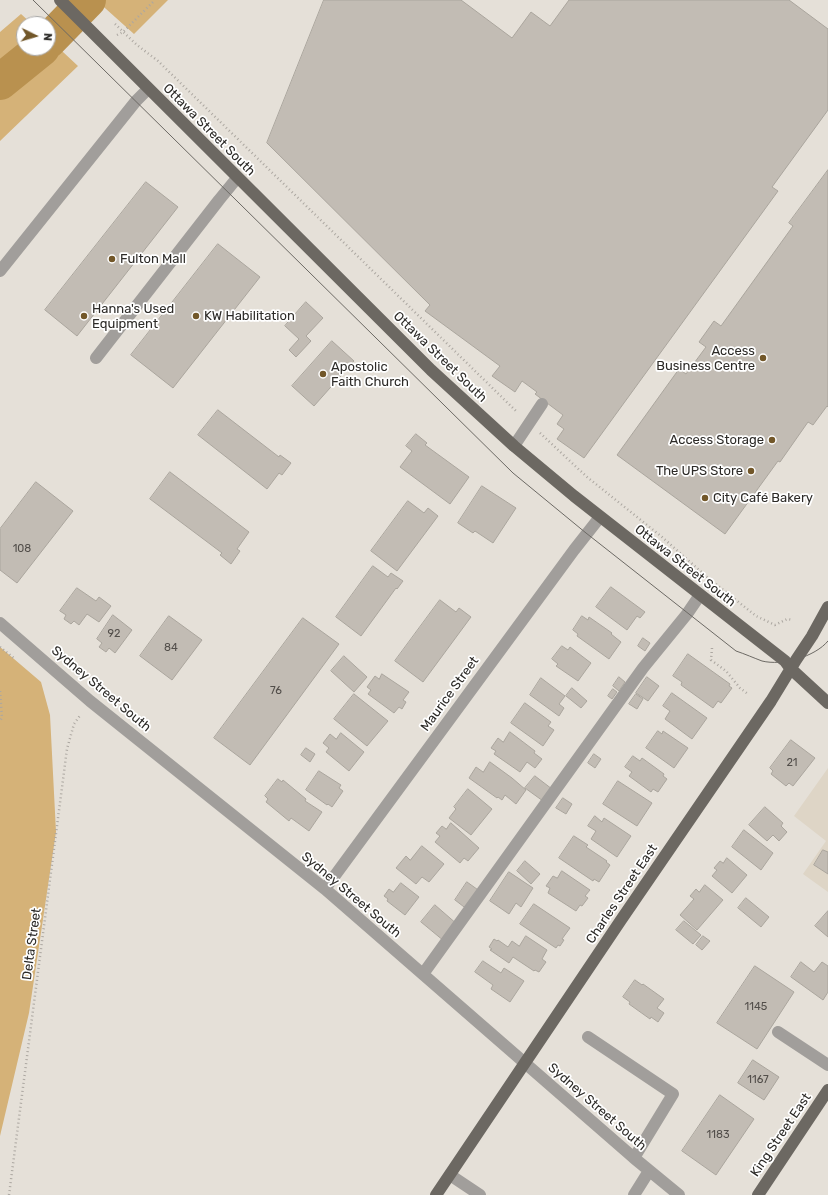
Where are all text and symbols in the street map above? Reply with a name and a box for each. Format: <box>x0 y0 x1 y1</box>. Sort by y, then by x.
north arrow <box>16 16 56 56</box>
text: N <box>41 32 54 42</box>
street label: Ottawa Street South <box>160 81 258 179</box>
place label: Fulton Mall <box>120 251 186 267</box>
marker: Fulton Mall <box>107 254 117 264</box>
place label: Hanna's Used Equipment <box>92 301 174 332</box>
place label: KW Habilitation <box>204 308 295 324</box>
street label: Ottawa Street South <box>390 308 490 406</box>
marker: Hanna's Used Equipment <box>79 311 89 321</box>
marker: KW Habilitation <box>191 311 201 321</box>
place label: Access Business Centre <box>656 343 755 374</box>
marker: Access Business Centre <box>758 353 768 363</box>
place label: Apostolic Faith Church <box>331 359 409 390</box>
marker: Apostolic Faith Church <box>318 369 328 379</box>
place label: Access Storage <box>670 432 764 448</box>
marker: Access Storage <box>767 435 777 445</box>
place label: The UPS Store <box>656 463 743 479</box>
marker: The UPS Store <box>746 466 756 476</box>
place label: City Café Bakery <box>713 490 813 506</box>
marker: City Café Bakery <box>700 493 710 503</box>
street label: Ottawa Street South <box>631 522 739 610</box>
house number: 108 <box>13 542 31 556</box>
house number: 92 <box>108 627 120 641</box>
house number: 84 <box>164 641 178 655</box>
street label: Sydney Street South <box>48 643 154 735</box>
street label: Maurice Street <box>418 654 482 734</box>
house number: 76 <box>270 684 282 698</box>
house number: 21 <box>786 756 798 770</box>
street label: Charles Street East <box>583 841 661 947</box>
street label: Sydney Street South <box>298 849 404 941</box>
street label: Delta Street <box>19 907 45 981</box>
house number: 1145 <box>745 1000 767 1014</box>
street label: Sydney Street South <box>545 1060 649 1154</box>
house number: 1167 <box>747 1073 769 1087</box>
street label: King Street East <box>747 1090 815 1180</box>
house number: 1183 <box>706 1128 730 1142</box>

